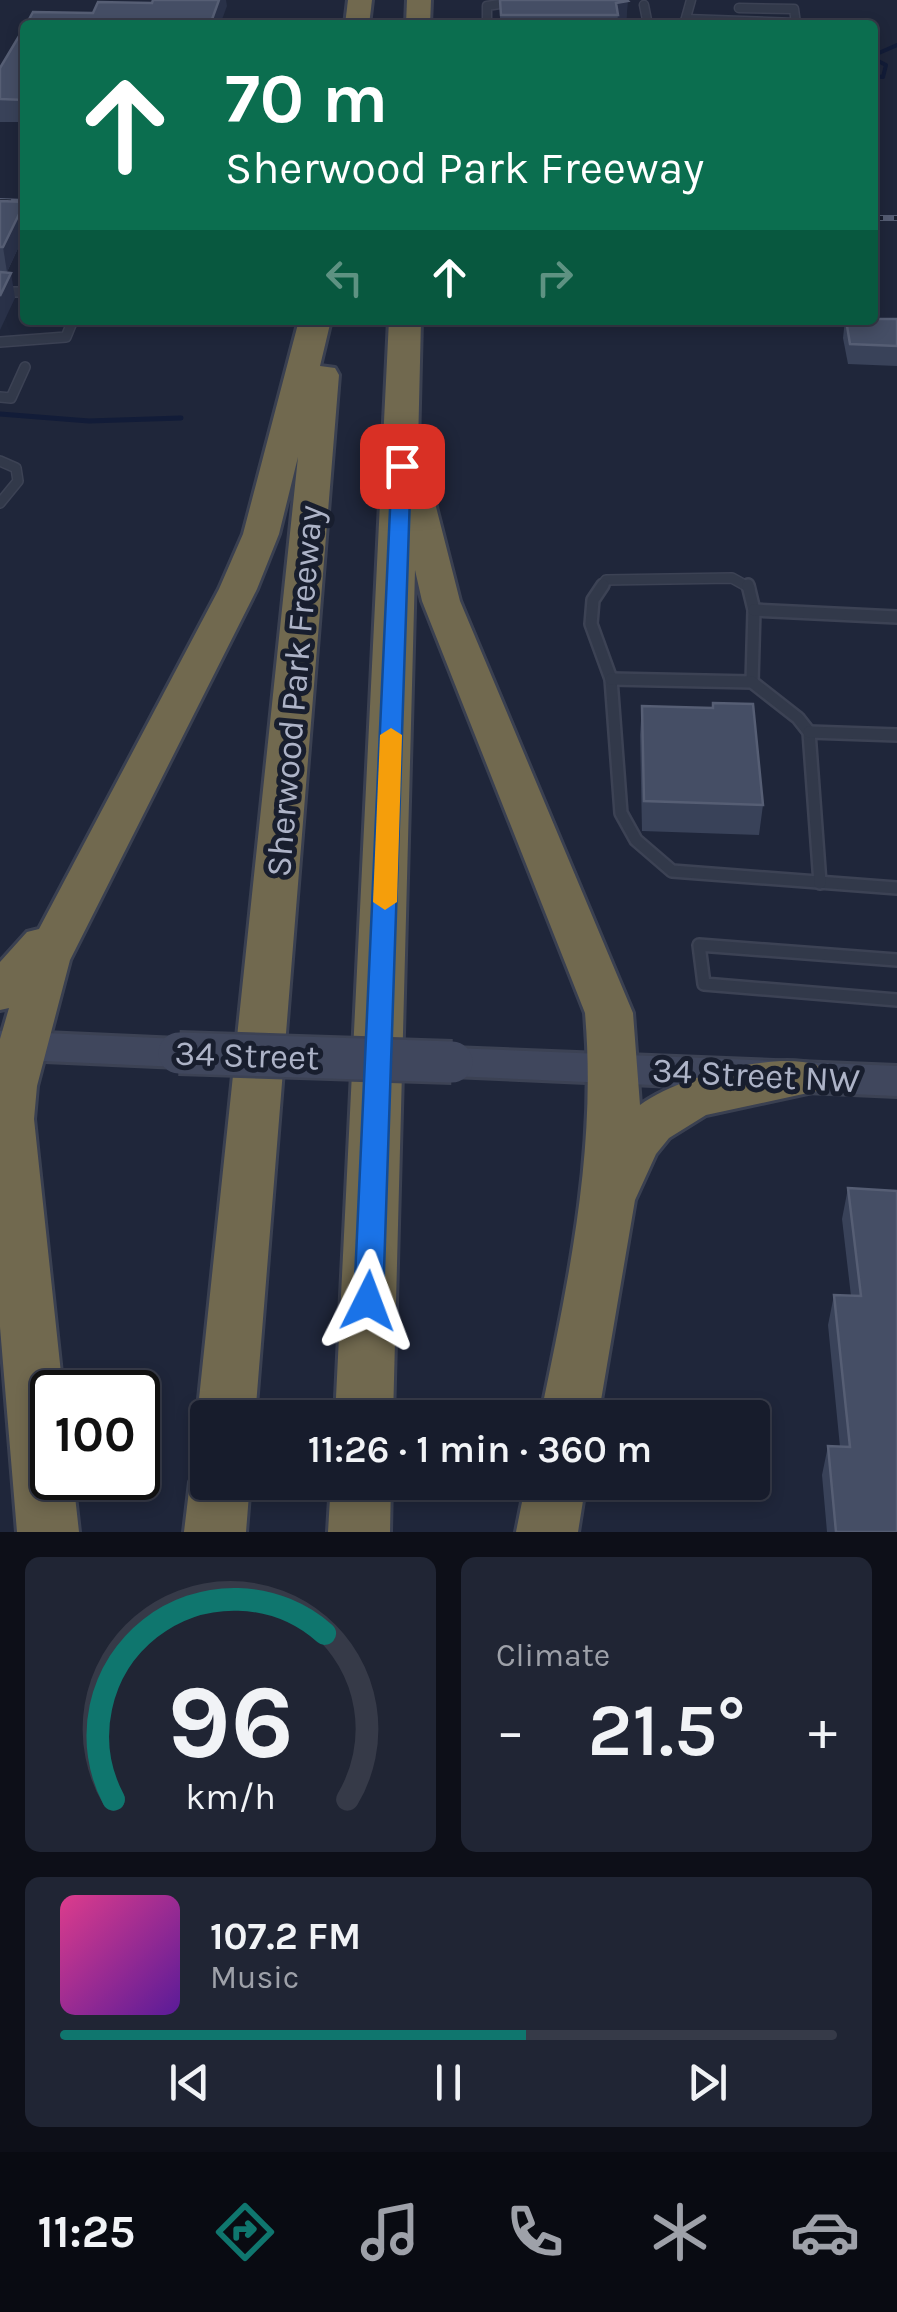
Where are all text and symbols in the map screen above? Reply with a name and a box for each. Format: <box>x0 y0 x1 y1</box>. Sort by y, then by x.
text: 70 m <box>225 58 388 140</box>
icon: ahead <box>60 60 190 190</box>
text: Sherwood Park Freeway <box>225 142 704 194</box>
icon: left <box>317 250 372 305</box>
icon: ahead <box>422 250 477 305</box>
icon: right <box>527 250 582 305</box>
pin <box>360 424 445 509</box>
icon: arrive <box>375 439 430 494</box>
street label: Sherwood Park Freeway <box>258 504 331 878</box>
street label: 34 Street <box>174 1032 320 1079</box>
street label: 34 Street NW <box>651 1050 861 1101</box>
position arrow <box>316 1249 420 1353</box>
speed limit sign: 100 <box>30 1370 160 1500</box>
text: 11:26 · 1 min · 360 m <box>308 1427 652 1472</box>
text: Climate <box>496 1637 610 1674</box>
text: 96 <box>167 1662 294 1783</box>
text: 21.5° <box>588 1686 745 1774</box>
text: − <box>496 1699 525 1763</box>
text: + <box>808 1699 837 1763</box>
text: km/h <box>185 1776 276 1818</box>
text: 107.2 FM <box>210 1914 361 1959</box>
text: Music <box>210 1959 299 1996</box>
icon: previous <box>162 2055 217 2110</box>
icon: pause <box>421 2055 476 2110</box>
icon: next <box>680 2055 735 2110</box>
icon: directions <box>210 2197 280 2267</box>
icon: music <box>355 2197 425 2267</box>
icon: phone <box>500 2197 570 2267</box>
icon: climate <box>645 2197 715 2267</box>
icon: car <box>790 2197 860 2267</box>
text: 11:25 <box>37 2206 135 2258</box>

